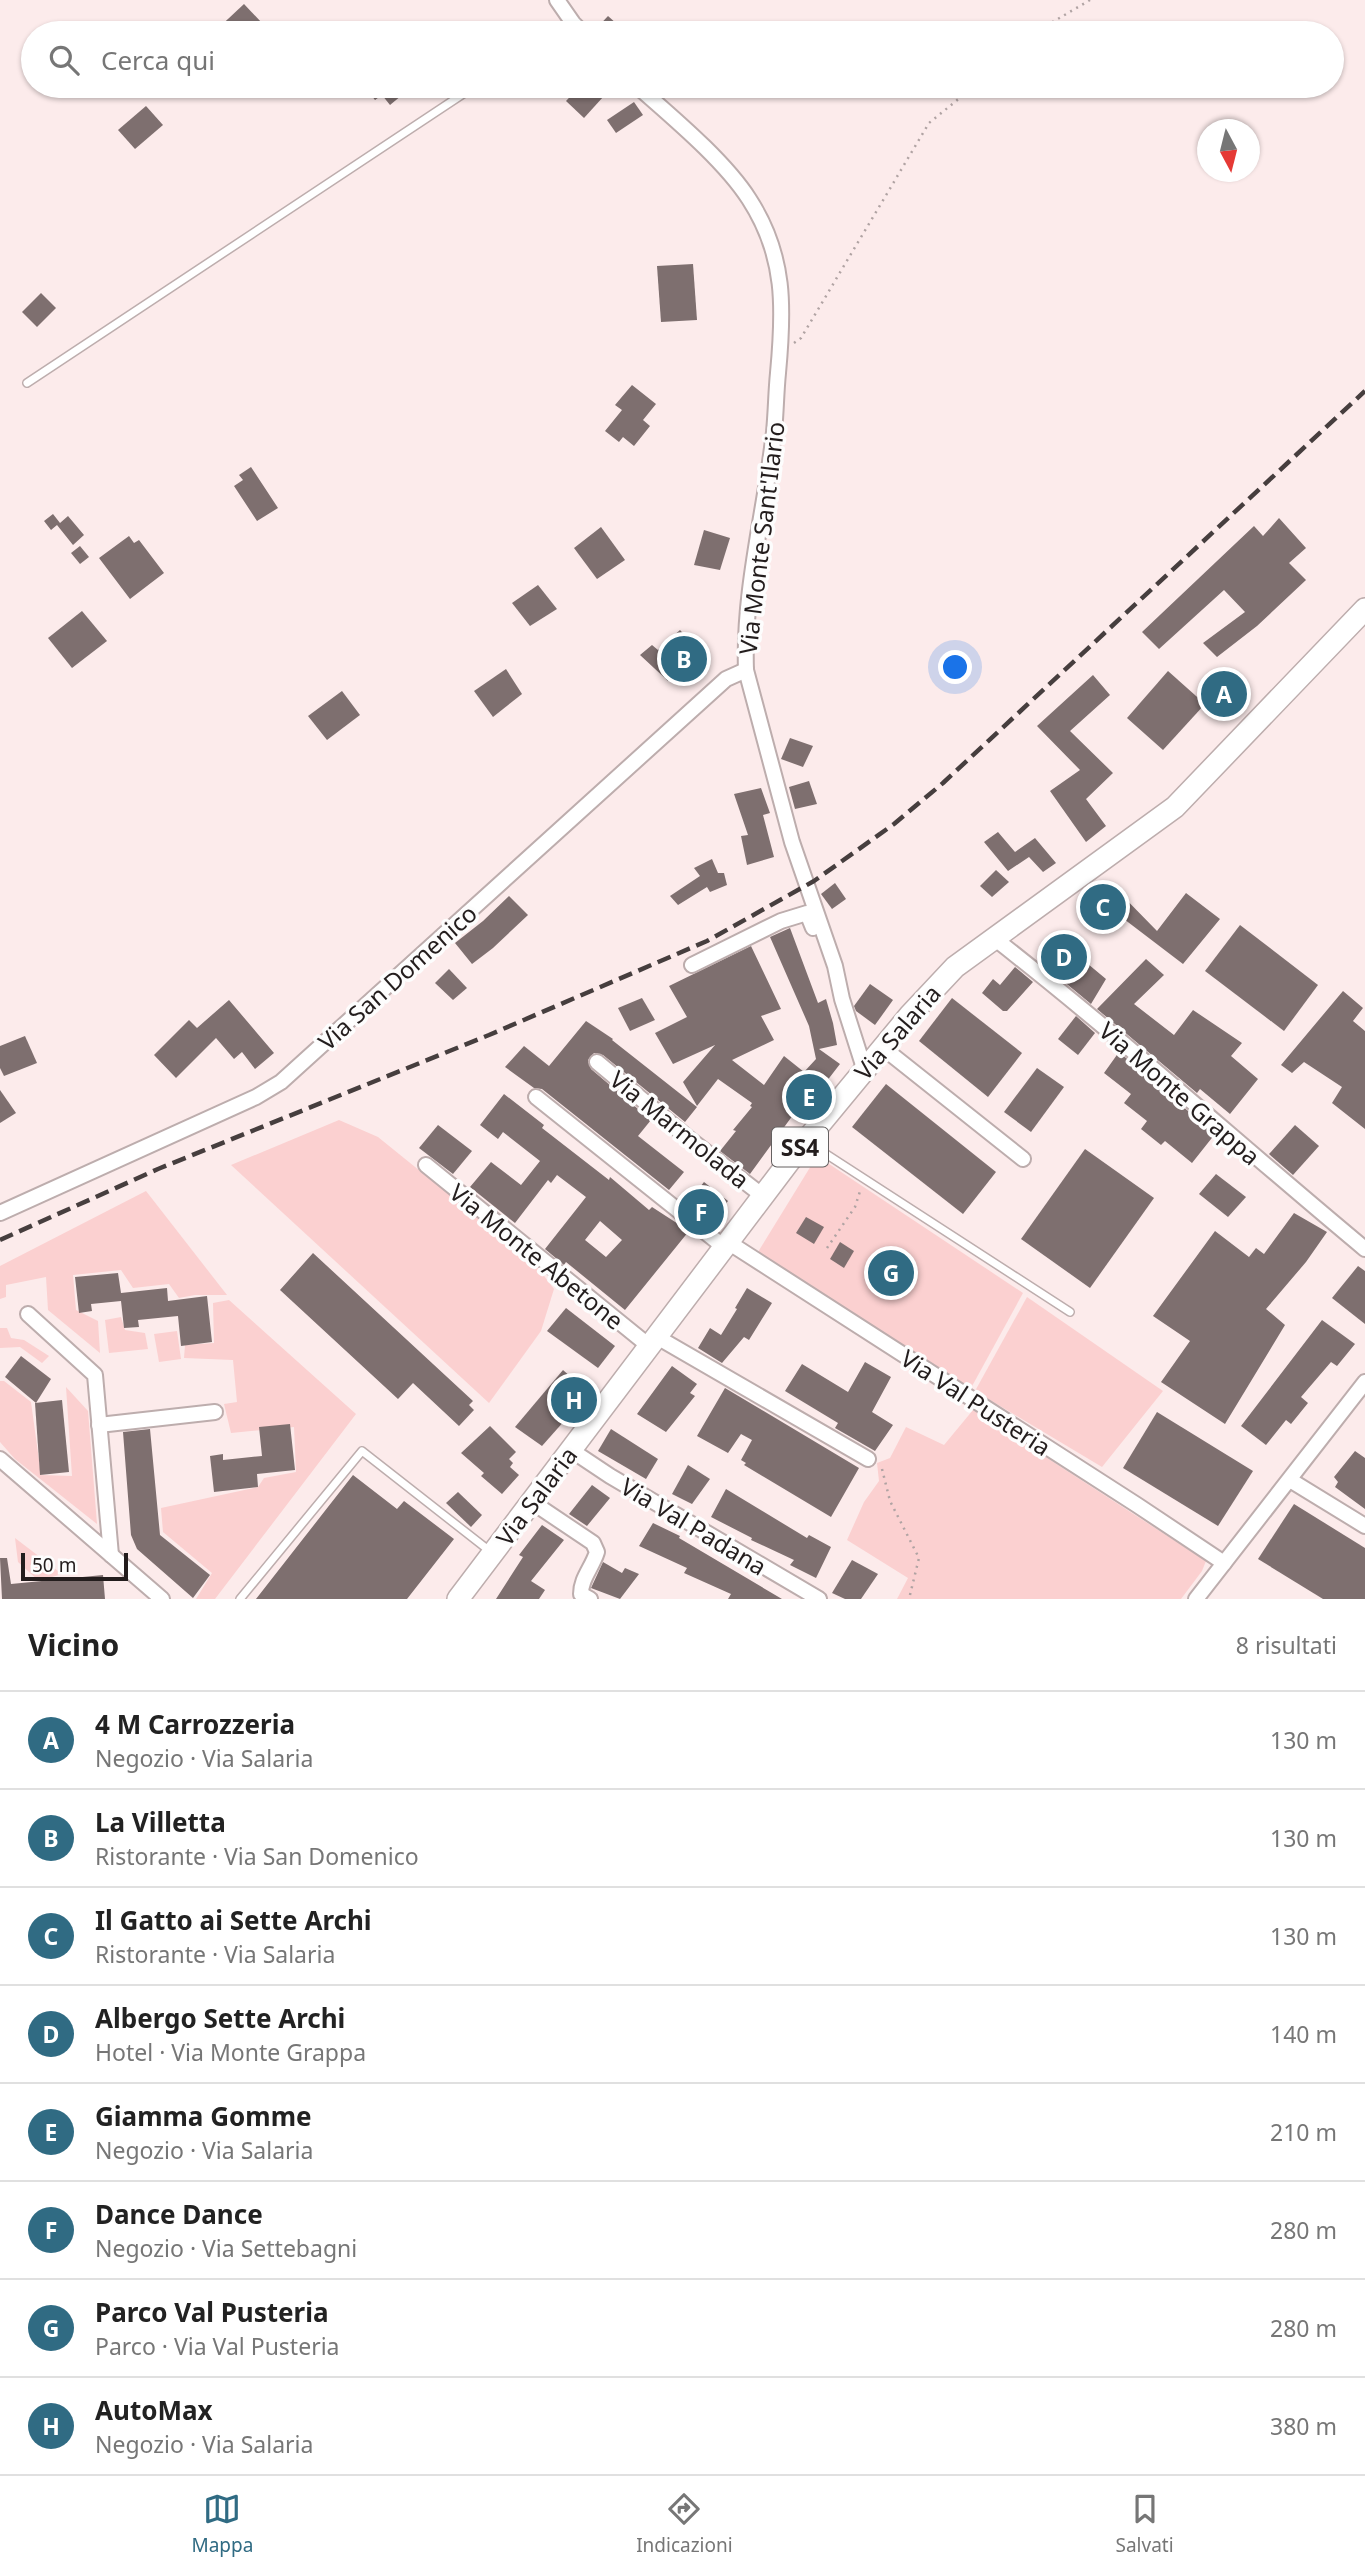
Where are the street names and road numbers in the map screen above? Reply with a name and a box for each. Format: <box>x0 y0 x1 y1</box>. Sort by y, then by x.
street label: Via Monte Sant'Ilario <box>730 420 792 656</box>
street label: Via San Domenico <box>310 897 484 1057</box>
street label: Via Salaria <box>846 977 948 1087</box>
street label: Via Monte Grappa <box>1092 1014 1268 1172</box>
street label: Via Marmolada <box>603 1063 757 1195</box>
road number: SS4 <box>772 1128 828 1166</box>
street label: Via Monte Abetone <box>443 1176 631 1336</box>
street label: Via Val Pusteria <box>895 1341 1057 1463</box>
street label: Via Salaria <box>488 1440 584 1552</box>
street label: Via Val Padana <box>615 1469 773 1583</box>

